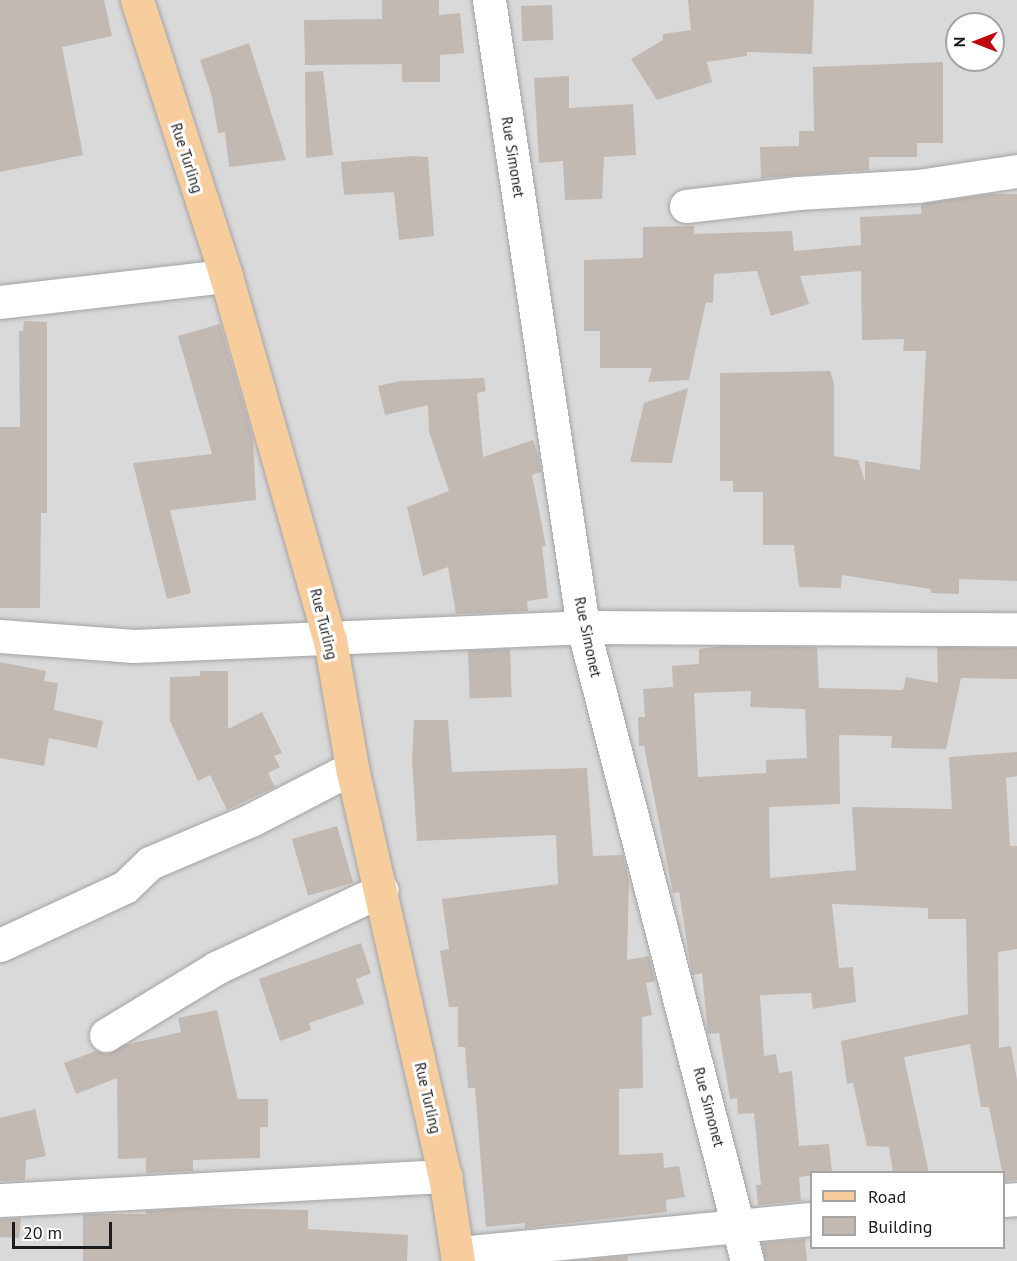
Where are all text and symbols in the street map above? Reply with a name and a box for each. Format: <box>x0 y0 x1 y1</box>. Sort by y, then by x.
north arrow <box>945 12 1005 72</box>
text: N <box>949 37 969 47</box>
street label: Rue Simonet <box>498 115 528 199</box>
street label: Rue Turling <box>167 120 207 196</box>
street label: Rue Turling <box>306 586 342 662</box>
street label: Rue Simonet <box>571 595 605 679</box>
street label: Rue Turling <box>411 1060 445 1136</box>
street label: Rue Simonet <box>690 1065 728 1149</box>
legend <box>810 1171 1005 1249</box>
text: Road <box>868 1185 906 1208</box>
scale bar <box>15 1210 116 1248</box>
text: Building <box>868 1215 932 1238</box>
text: 20 m <box>23 1221 62 1244</box>

